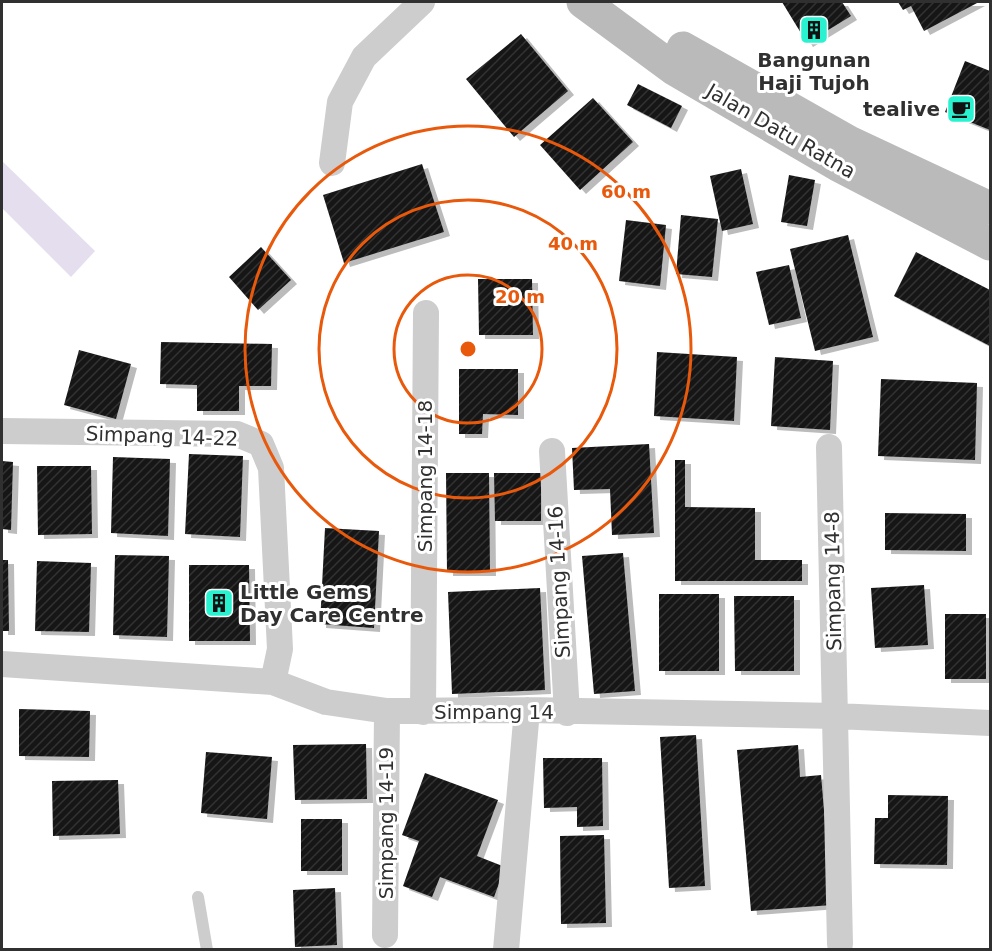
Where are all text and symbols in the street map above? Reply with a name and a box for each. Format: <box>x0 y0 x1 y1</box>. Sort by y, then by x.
building icon: Bangunan Haji Tujoh <box>798 14 830 46</box>
place label: Bangunan Haji Tujoh <box>757 48 871 95</box>
street label: Jalan Datu Ratna <box>701 78 860 183</box>
cafe icon: tealive <box>945 93 977 125</box>
place label: tealive <box>863 97 940 121</box>
text: 60 m <box>601 181 651 202</box>
text: 40 m <box>548 233 598 254</box>
text: 20 m <box>495 286 545 307</box>
centre of rings <box>458 339 478 359</box>
street label: Simpang 14-18 <box>413 400 437 552</box>
street label: Simpang 14-22 <box>85 421 239 451</box>
street label: Simpang 14-16 <box>543 505 575 659</box>
street label: Simpang 14-8 <box>820 511 846 651</box>
place label: Little Gems Day Care Centre <box>240 580 424 627</box>
building icon: Little Gems Day Care Centre <box>203 587 235 619</box>
street label: Simpang 14 <box>434 700 554 724</box>
street label: Simpang 14-19 <box>374 747 398 899</box>

